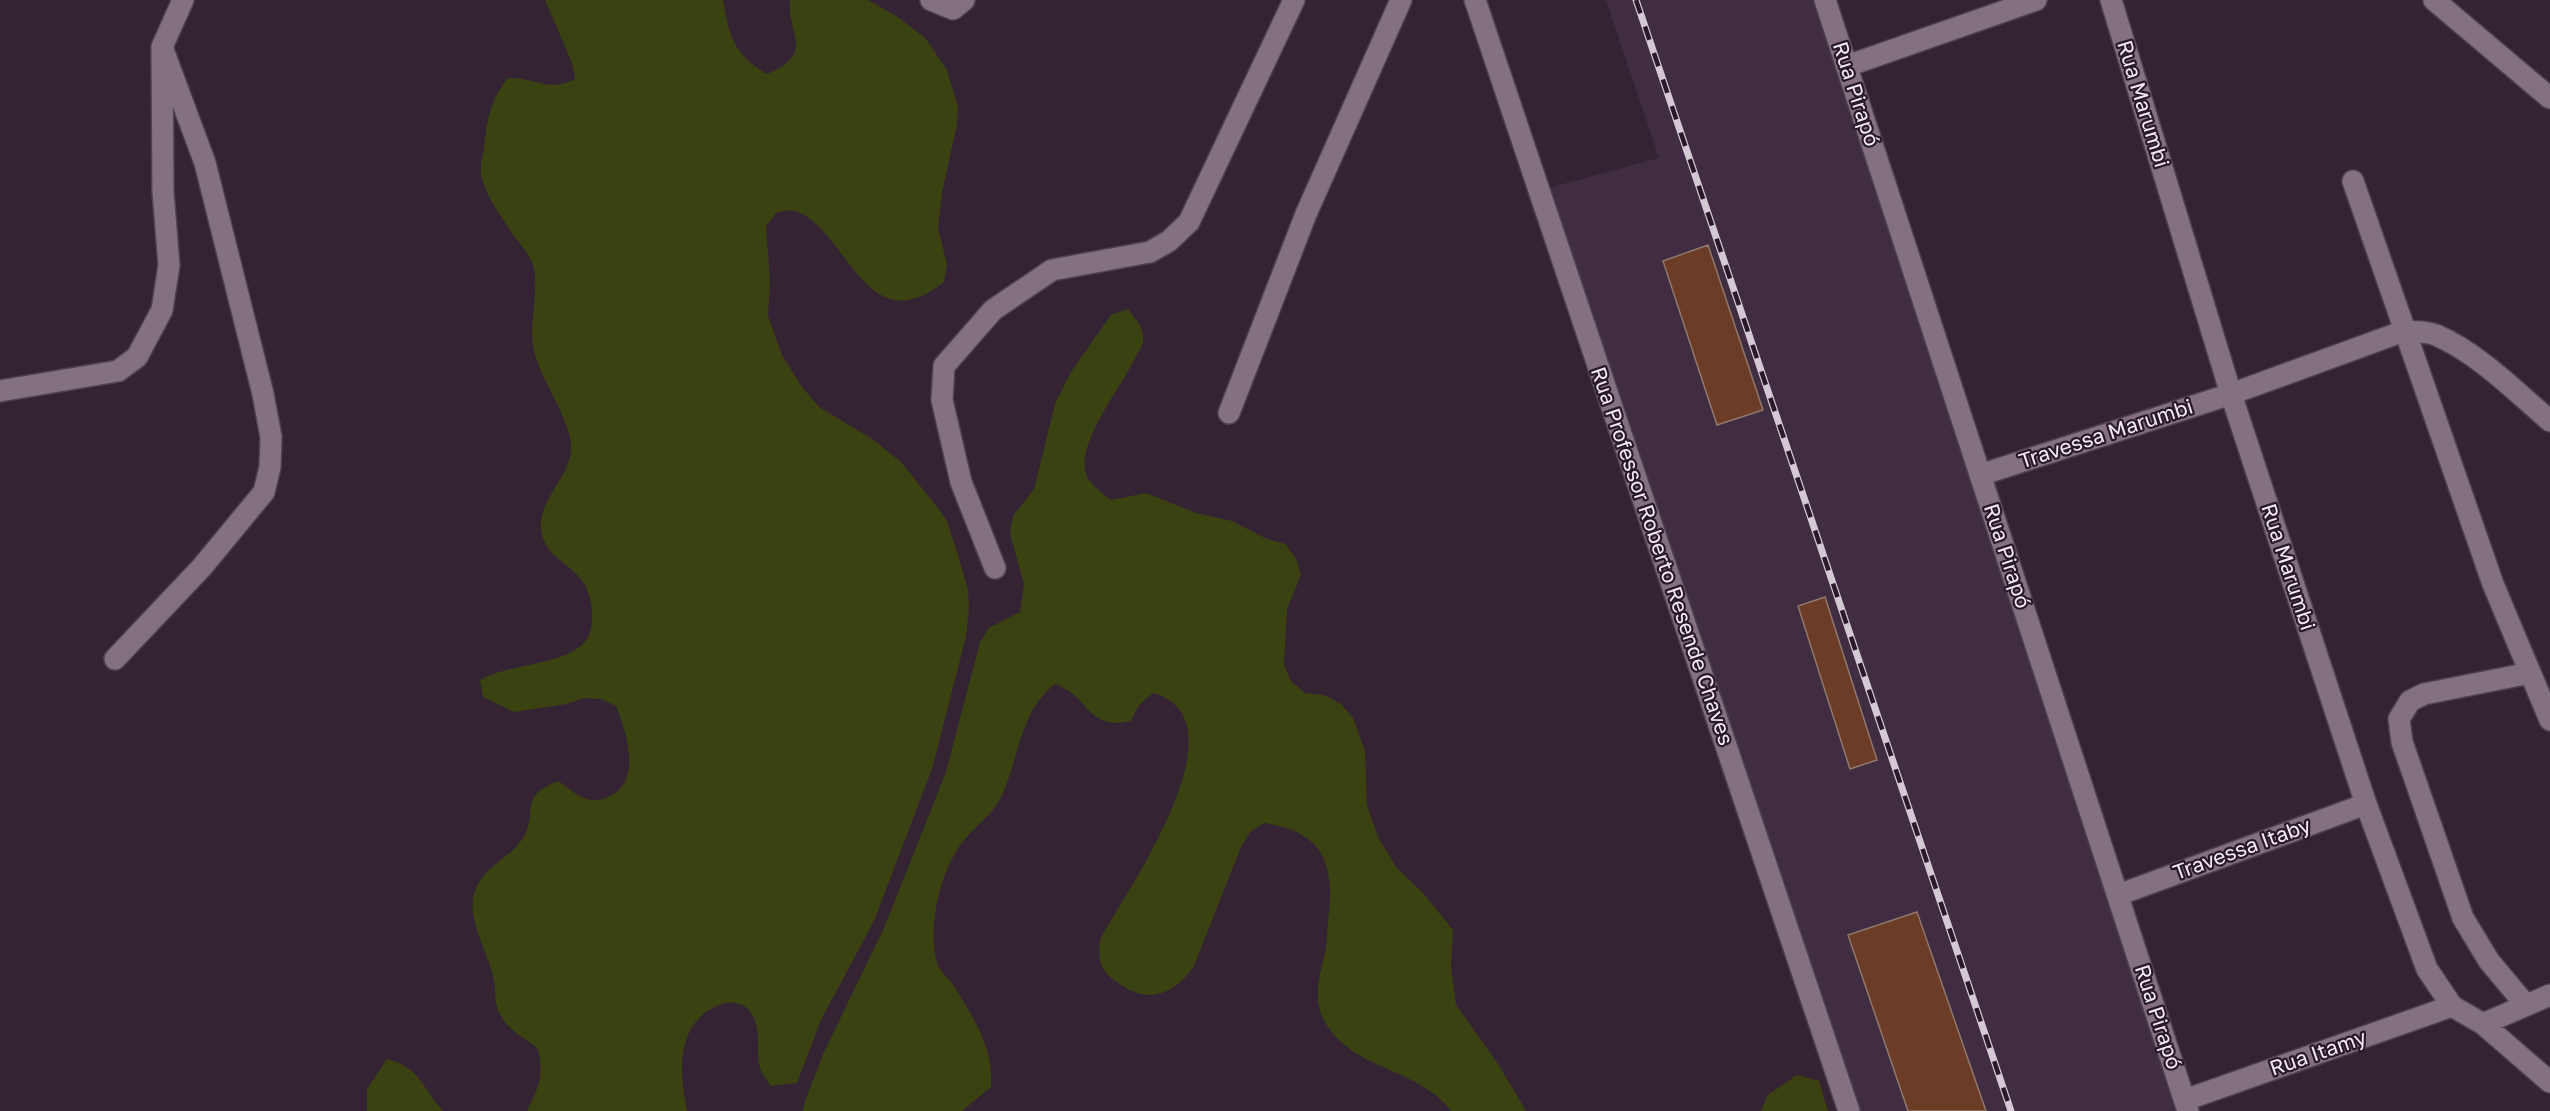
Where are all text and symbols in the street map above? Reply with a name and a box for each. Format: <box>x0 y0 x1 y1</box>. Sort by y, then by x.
street label: Rua Marumbi <box>2112 37 2176 170</box>
street label: Rua Pirapó <box>1828 38 1886 149</box>
street label: Rua Professor Roberto Resende Chaves <box>1586 363 1740 748</box>
street label: Travessa Marumbi <box>2015 393 2196 473</box>
street label: Rua Pirapó <box>1979 500 2037 611</box>
street label: Rua Marumbi <box>2256 500 2322 633</box>
street label: Travessa Itaby <box>2169 811 2314 885</box>
street label: Rua Pirapó <box>2130 961 2188 1072</box>
street label: Rua Itamy <box>2266 1023 2370 1081</box>

